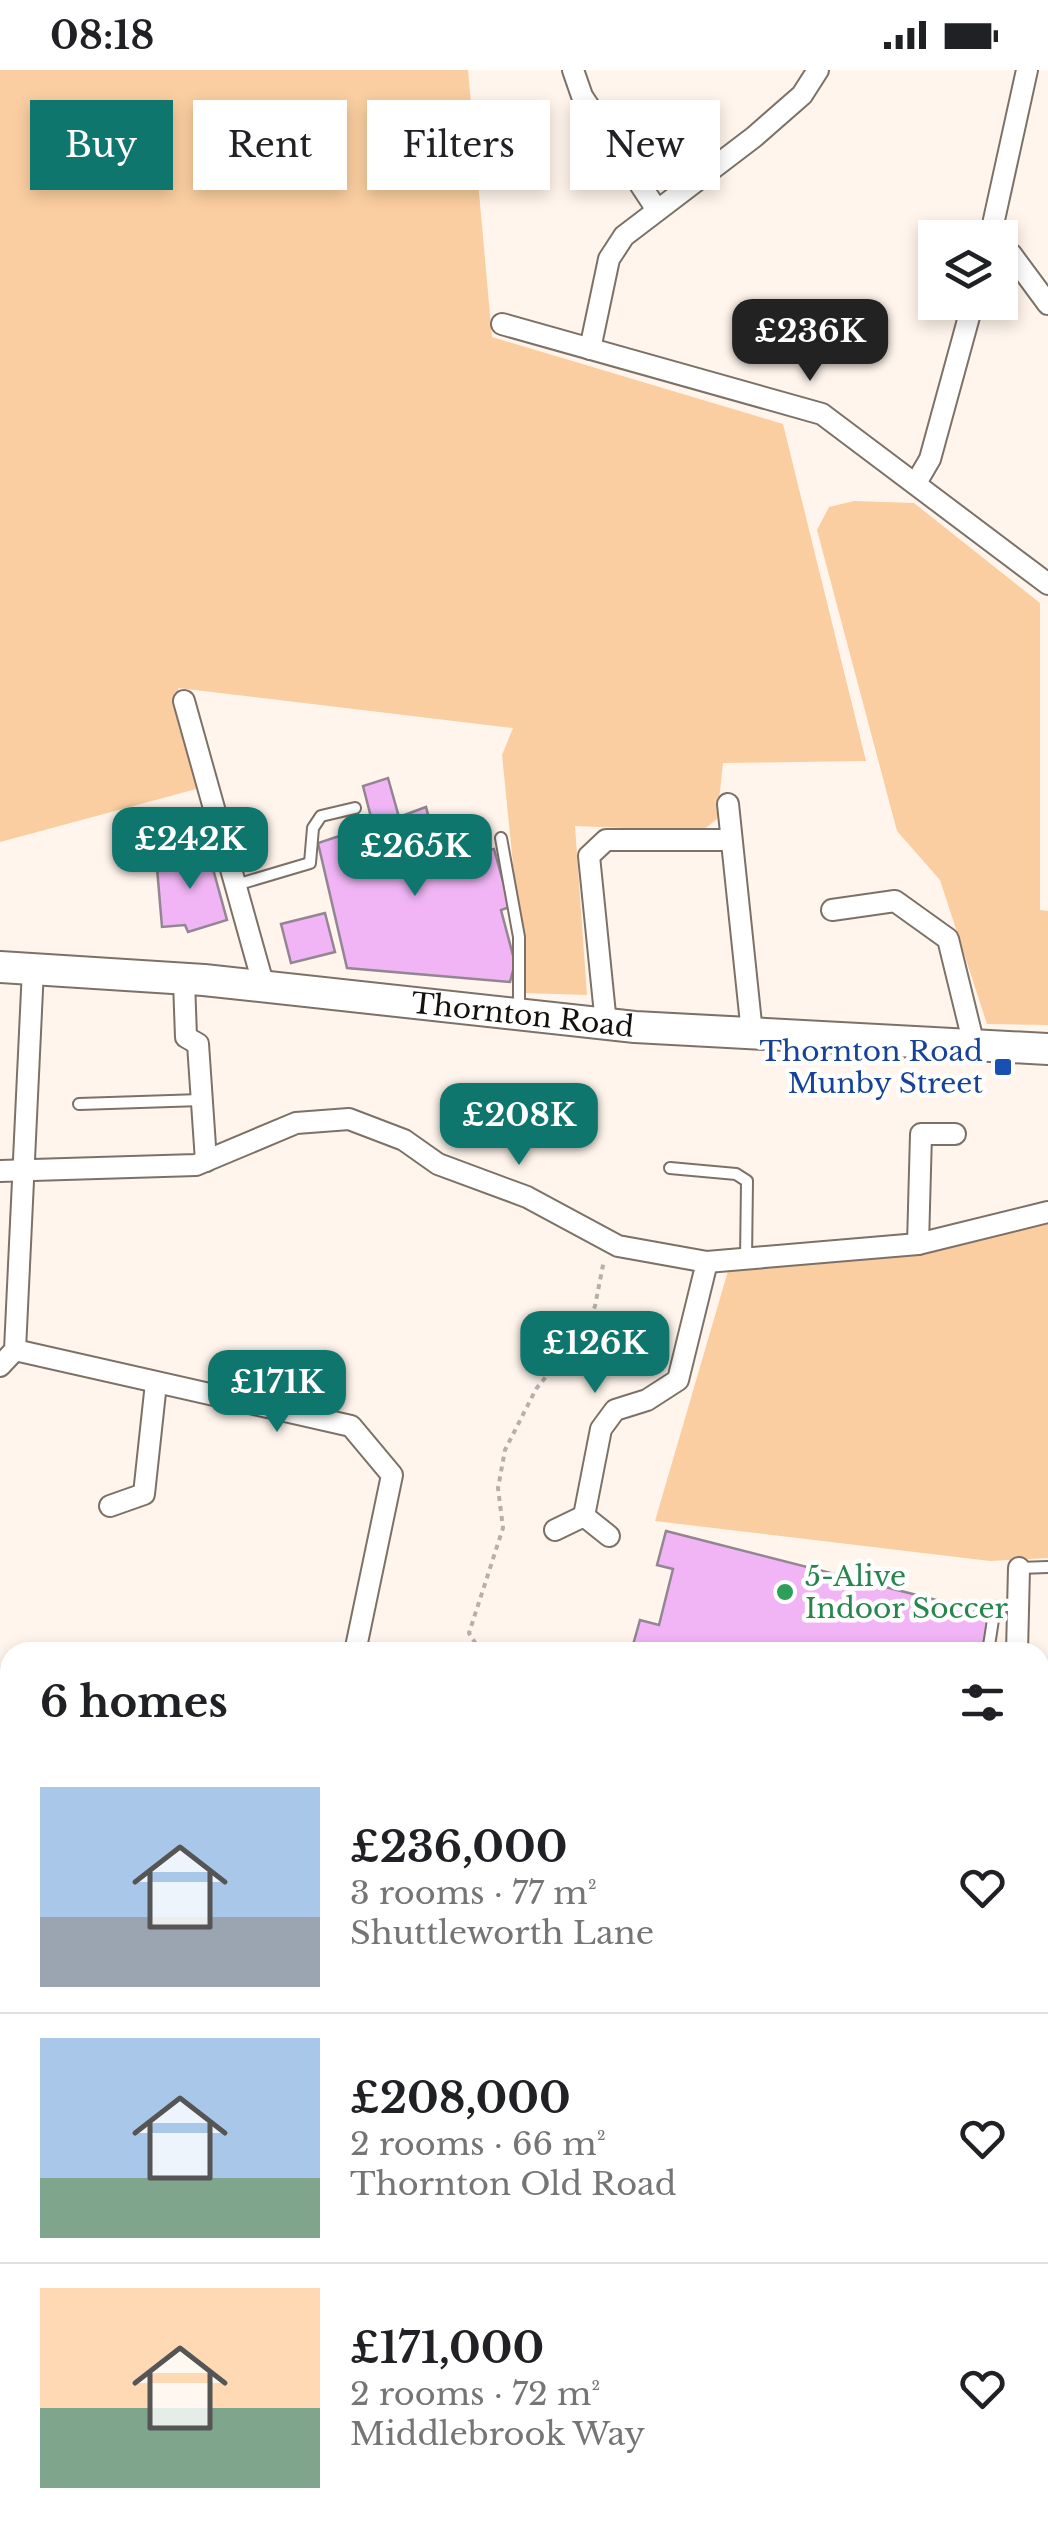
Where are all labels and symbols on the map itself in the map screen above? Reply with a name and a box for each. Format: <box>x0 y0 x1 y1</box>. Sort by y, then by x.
pin: £236K <box>740 299 880 384</box>
pin: £242K <box>120 807 260 892</box>
pin: £265K <box>345 814 485 899</box>
street label: Thornton Road <box>410 986 636 1045</box>
place label: Thornton Road Munby Street <box>760 1034 983 1101</box>
marker: Thornton Road Munby Street <box>992 1056 1014 1078</box>
pin: £208K <box>449 1083 589 1168</box>
pin: £126K <box>525 1311 665 1396</box>
pin: £171K <box>207 1350 347 1435</box>
place label: 5-Alive Indoor Soccer <box>805 1559 1009 1626</box>
marker: 5-Alive Indoor Soccer <box>774 1581 796 1603</box>

